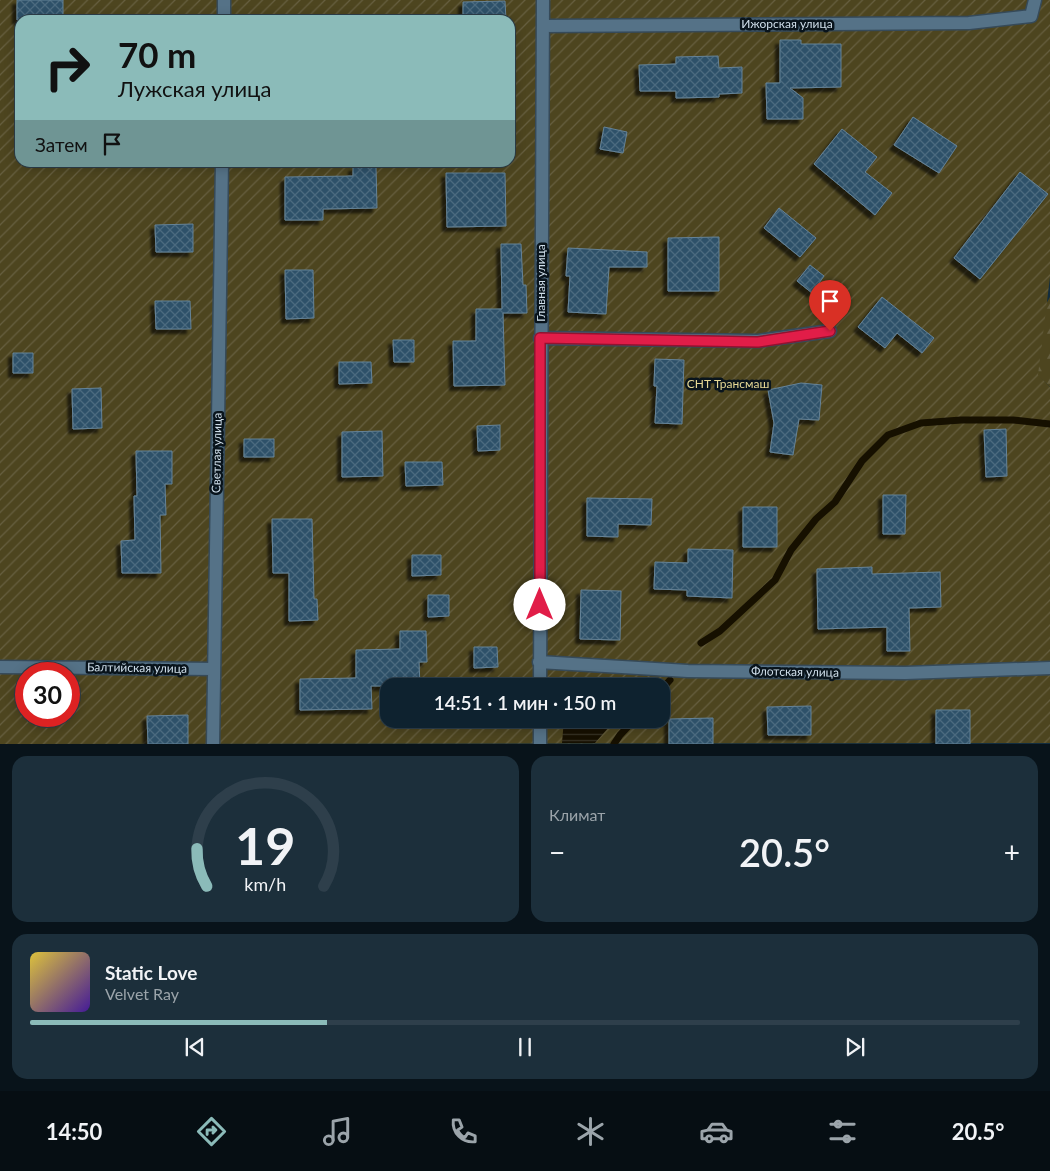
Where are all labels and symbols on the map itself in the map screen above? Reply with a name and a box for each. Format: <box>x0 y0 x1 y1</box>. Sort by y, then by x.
street label: Ижорская улица <box>741 16 833 31</box>
street label: Главная улица <box>533 244 548 322</box>
pin <box>809 280 851 331</box>
park label: СНТ Трансмаш <box>687 376 769 391</box>
street label: Светлая улица <box>208 413 225 493</box>
position arrow <box>513 578 565 630</box>
street label: Балтийская улица <box>87 659 187 676</box>
speed limit sign: 30 <box>15 662 80 727</box>
street label: Флотская улица <box>751 663 839 680</box>

